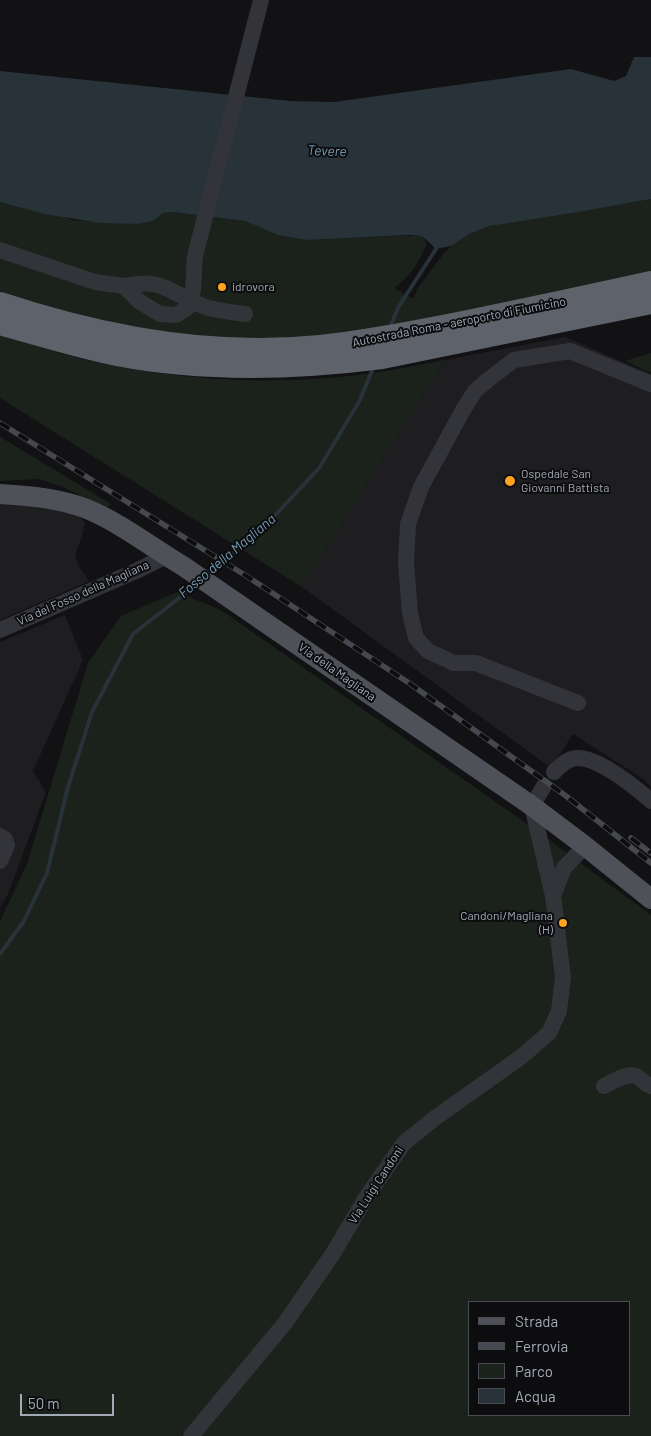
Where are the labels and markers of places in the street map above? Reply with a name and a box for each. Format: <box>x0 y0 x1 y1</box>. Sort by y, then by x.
place label: idrovora <box>232 280 275 294</box>
marker: idrovora <box>216 281 228 293</box>
place label: Ospedale San Giovanni Battista <box>521 467 609 495</box>
marker: Ospedale San Giovanni Battista <box>503 474 517 488</box>
place label: Candoni/Magliana (H) <box>460 909 553 937</box>
marker: Candoni/Magliana (H) <box>557 917 569 929</box>

